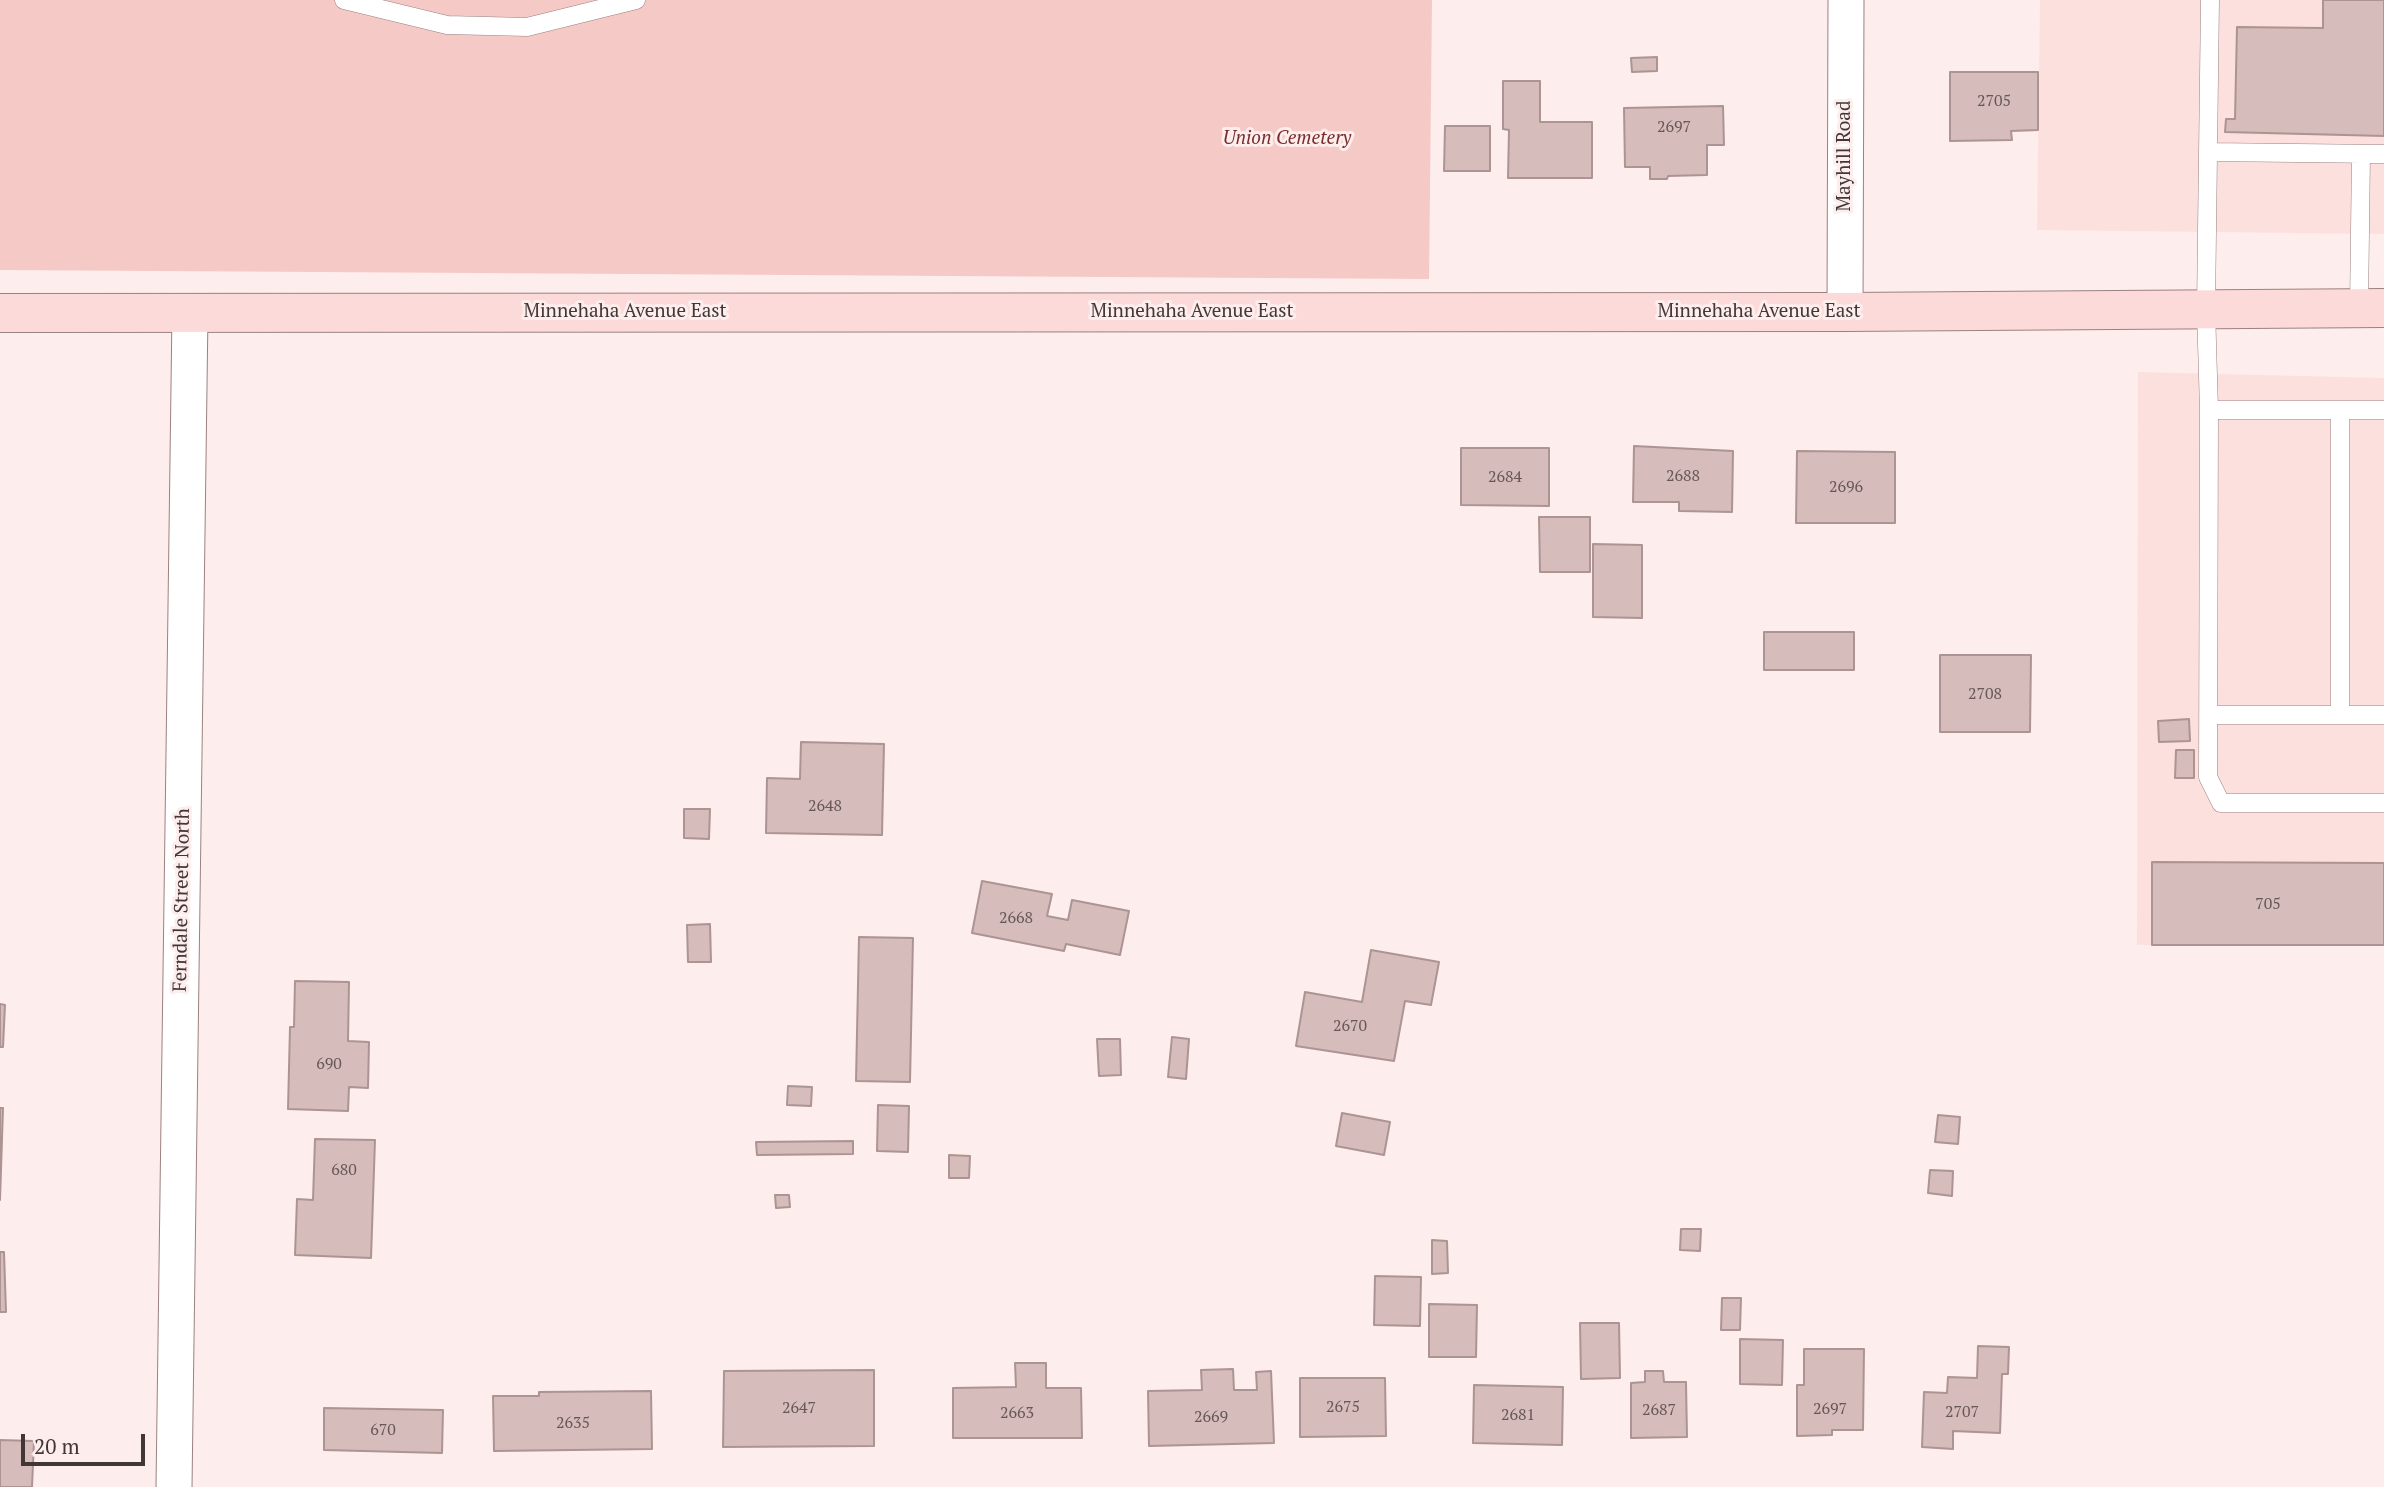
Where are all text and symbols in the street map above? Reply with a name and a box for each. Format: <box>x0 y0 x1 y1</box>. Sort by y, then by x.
house number: 2705 <box>1977 91 2011 111</box>
street label: Mayhill Road <box>1834 101 1856 211</box>
house number: 2697 <box>1657 117 1691 137</box>
park label: Union Cemetery <box>1223 128 1351 150</box>
street label: Minnehaha Avenue East <box>523 301 727 323</box>
street label: Minnehaha Avenue East <box>1090 301 1294 323</box>
street label: Minnehaha Avenue East <box>1657 301 1861 323</box>
house number: 2688 <box>1666 466 1700 486</box>
house number: 2684 <box>1488 467 1522 487</box>
house number: 2696 <box>1829 477 1863 497</box>
house number: 2708 <box>1968 684 2002 704</box>
house number: 2648 <box>808 796 842 816</box>
street label: Ferndale Street North <box>169 808 195 992</box>
house number: 705 <box>2255 894 2281 914</box>
house number: 2668 <box>999 908 1033 928</box>
house number: 2670 <box>1333 1016 1367 1036</box>
house number: 690 <box>316 1054 342 1074</box>
house number: 680 <box>331 1160 357 1180</box>
house number: 2675 <box>1326 1397 1360 1417</box>
house number: 2647 <box>782 1398 816 1418</box>
house number: 2697 <box>1813 1399 1847 1419</box>
house number: 2687 <box>1642 1400 1676 1420</box>
house number: 2707 <box>1945 1402 1979 1422</box>
house number: 2663 <box>1000 1403 1034 1423</box>
house number: 2681 <box>1501 1405 1535 1425</box>
house number: 2669 <box>1194 1407 1228 1427</box>
house number: 2635 <box>556 1413 590 1433</box>
scale bar <box>24 1420 149 1464</box>
house number: 670 <box>370 1420 396 1440</box>
text: 20 m <box>34 1432 80 1460</box>

